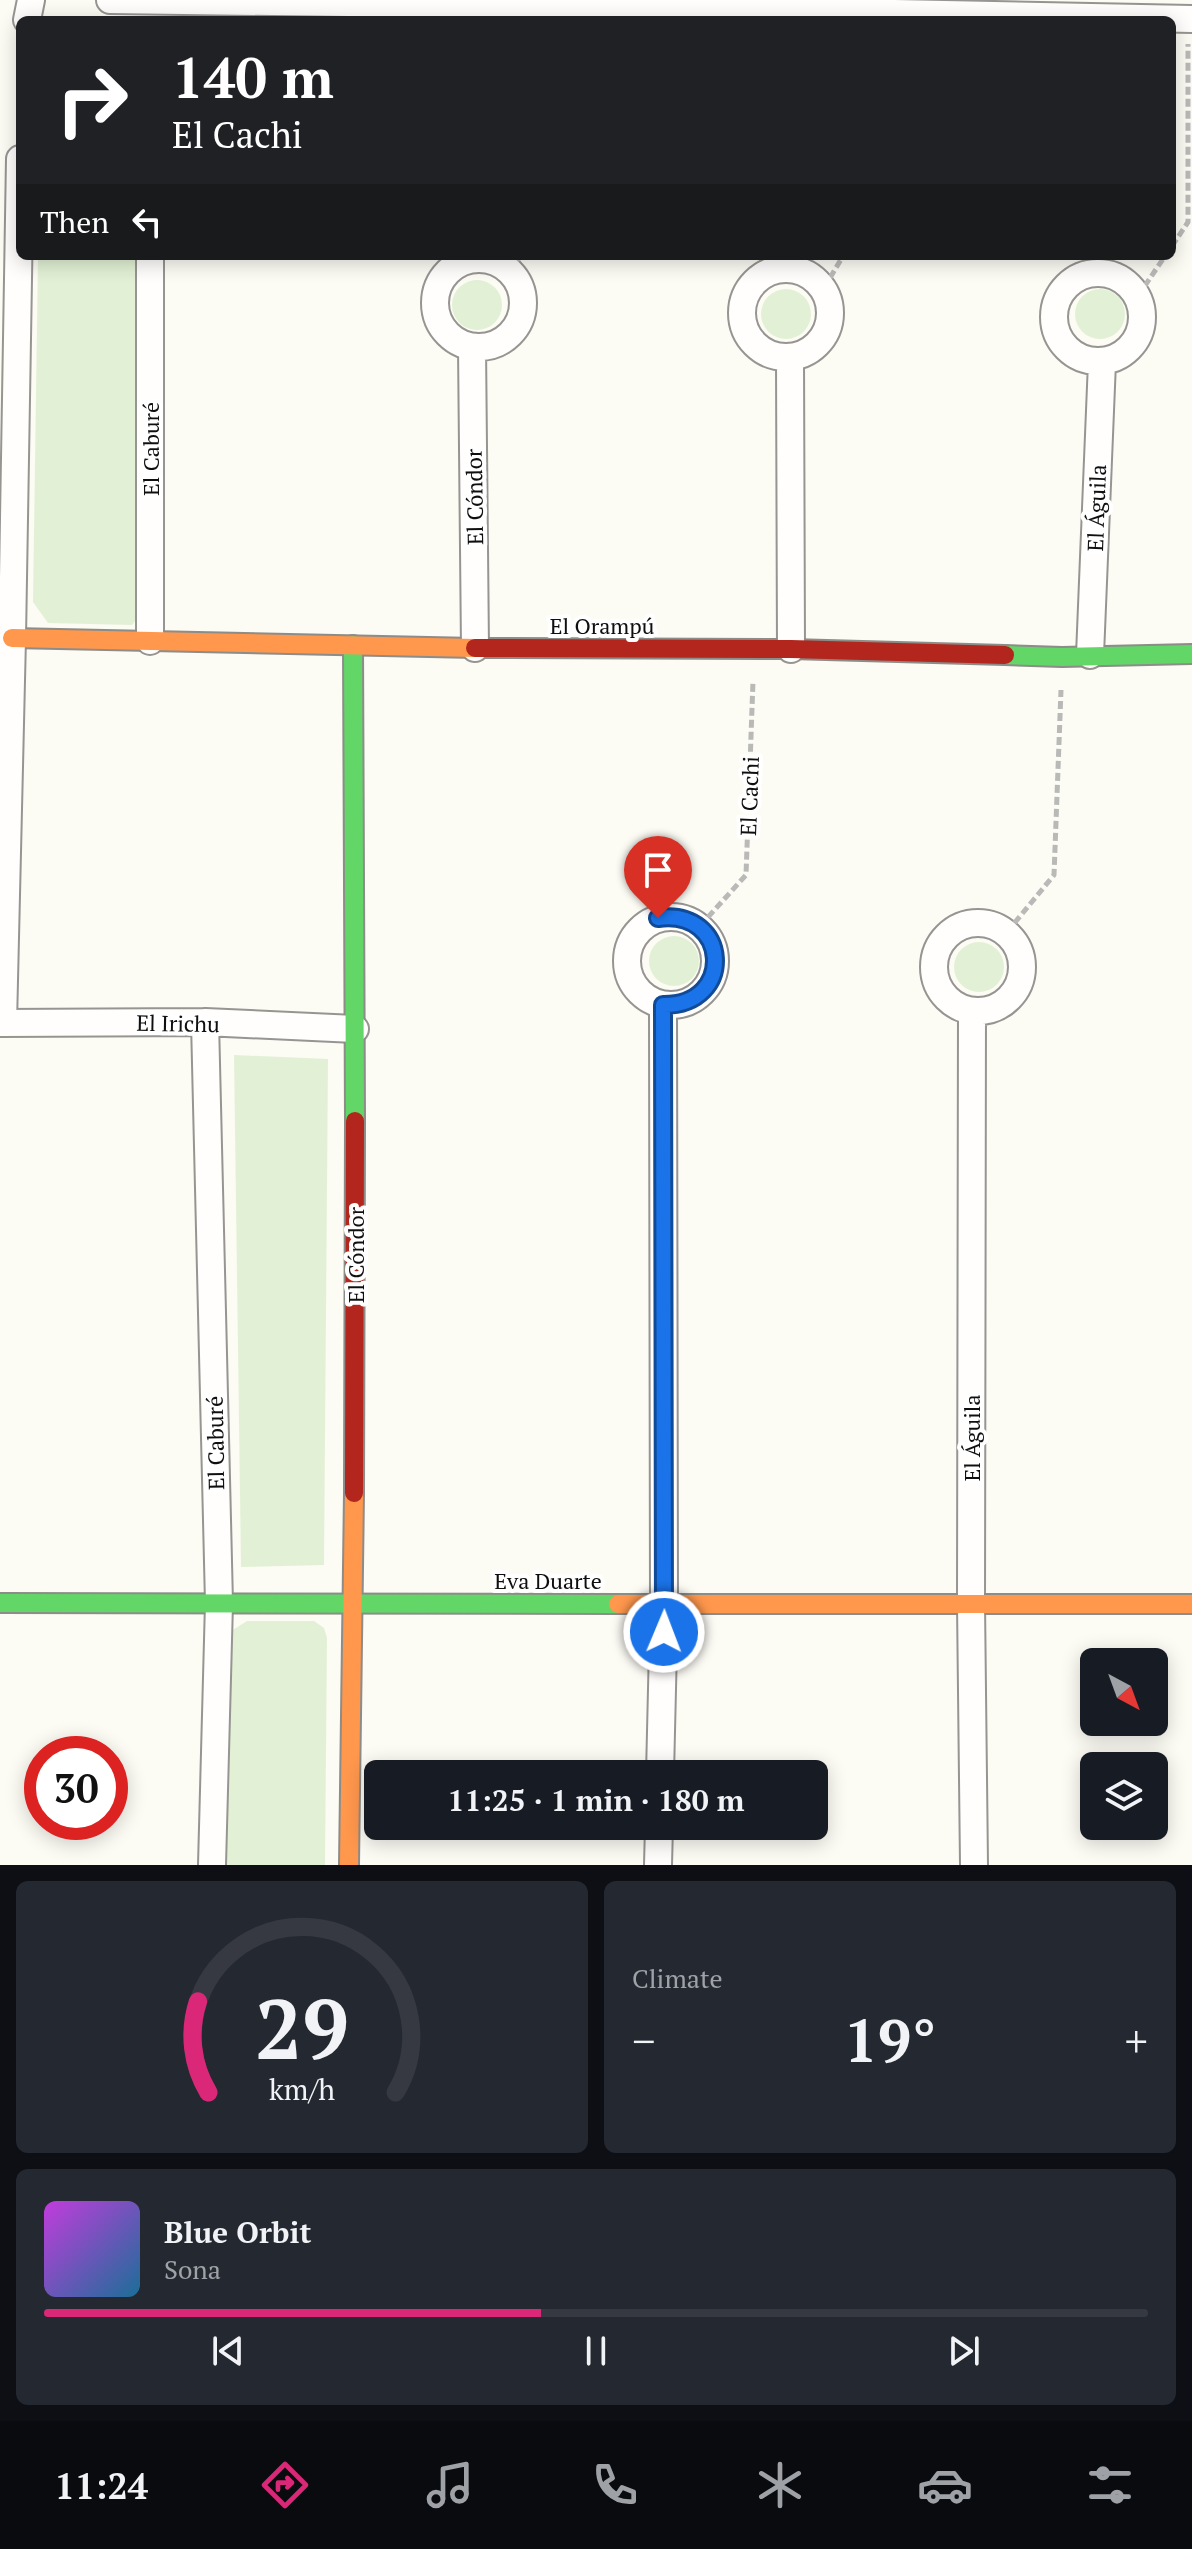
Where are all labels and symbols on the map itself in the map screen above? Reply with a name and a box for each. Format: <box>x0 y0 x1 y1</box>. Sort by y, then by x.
street label: El Caburé <box>136 402 165 496</box>
street label: El Cóndor <box>459 448 489 545</box>
street label: El Águila <box>1080 464 1112 552</box>
street label: El Orampú <box>550 611 655 640</box>
street label: El Cachi <box>733 756 765 836</box>
pin <box>624 836 692 918</box>
street label: El Irichu <box>136 1008 220 1038</box>
street label: El Cóndor <box>341 1206 370 1303</box>
street label: El Águila <box>957 1394 986 1482</box>
street label: El Caburé <box>200 1396 230 1490</box>
street label: Eva Duarte <box>494 1566 602 1595</box>
position arrow <box>622 1590 706 1674</box>
north arrow <box>1080 1648 1168 1736</box>
speed limit sign: 30 <box>24 1736 128 1840</box>

